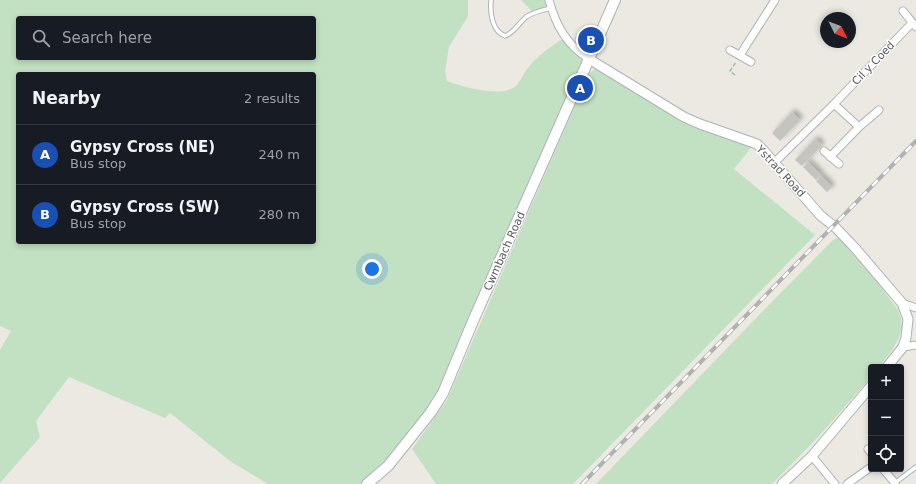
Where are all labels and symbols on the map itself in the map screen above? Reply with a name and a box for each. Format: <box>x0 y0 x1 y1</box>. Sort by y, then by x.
north arrow <box>820 12 856 48</box>
pin: B <box>578 25 604 55</box>
street label: Cil y Coed <box>849 39 897 88</box>
pin: A <box>567 73 593 103</box>
street label: Ystrad Road <box>753 142 808 200</box>
street label: Cwmbach Road <box>481 210 528 293</box>
your location <box>362 259 382 279</box>

